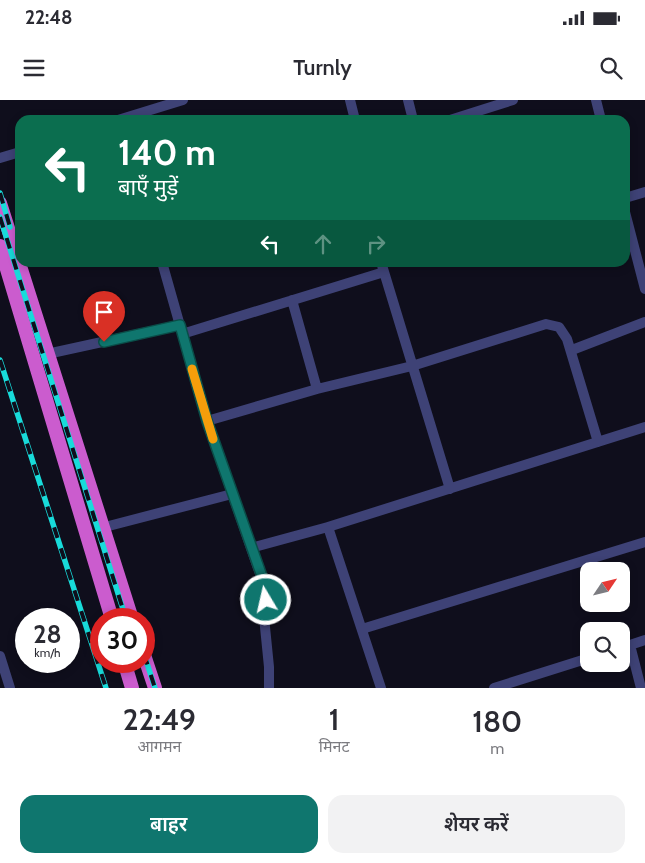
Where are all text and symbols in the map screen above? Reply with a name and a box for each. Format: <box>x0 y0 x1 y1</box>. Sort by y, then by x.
text: 22:48 <box>25 6 73 29</box>
icon: menu <box>20 54 48 82</box>
text: Turnly <box>293 54 352 81</box>
icon: search <box>597 54 625 82</box>
text: 140 m <box>118 131 216 174</box>
icon: left <box>35 135 100 200</box>
text: बाएँ मुड़ें <box>118 174 178 201</box>
icon: left <box>256 230 284 258</box>
icon: ahead <box>309 230 337 258</box>
icon: right <box>362 230 390 258</box>
pin <box>83 291 125 342</box>
icon: arrive <box>90 298 118 326</box>
north arrow <box>580 562 630 612</box>
map controls <box>580 562 630 672</box>
position arrow <box>239 573 291 625</box>
speed limit sign: 30 <box>90 608 155 673</box>
text: 28 <box>33 619 62 649</box>
button: search <box>580 622 630 672</box>
text: km/h <box>34 645 61 660</box>
text: 22:49 <box>123 701 196 738</box>
text: 1 <box>329 701 339 738</box>
text: 180 <box>472 703 522 740</box>
text: आगमन <box>138 737 181 756</box>
text: मिनट <box>319 737 350 756</box>
text: m <box>490 739 504 758</box>
button: बाहर <box>20 795 318 853</box>
button: शेयर करें <box>328 795 625 853</box>

